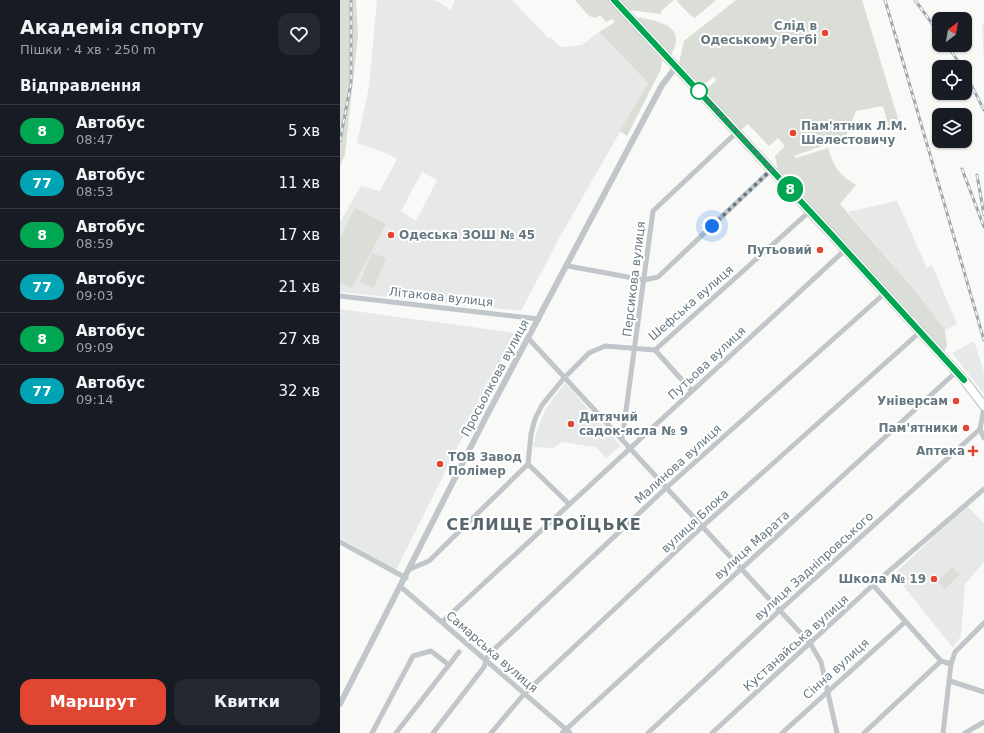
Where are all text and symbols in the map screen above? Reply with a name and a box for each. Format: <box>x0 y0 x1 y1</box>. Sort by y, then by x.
north arrow <box>932 12 972 52</box>
map controls <box>932 12 972 148</box>
button: heart <box>278 13 320 55</box>
text: Академія спорту <box>20 16 204 38</box>
place label: Слід в Одеському Регбі <box>700 19 817 47</box>
marker: Слід в Одеському Регбі <box>820 28 830 38</box>
text: Пішки · 4 хв · 250 m <box>20 42 156 57</box>
button: locate <box>932 60 972 100</box>
text: Відправлення <box>20 77 141 95</box>
unlabelled marker <box>690 82 708 100</box>
button: layers <box>932 108 972 148</box>
text: Автобус <box>76 114 145 132</box>
place label: Пам'ятник Л.М. Шелестовичу <box>801 119 907 147</box>
text: 5 хв <box>288 122 320 140</box>
text: 8 <box>37 123 47 139</box>
marker: Пам'ятник Л.М. Шелестовичу <box>788 128 798 138</box>
text: 08:47 <box>76 132 113 147</box>
text: Автобус <box>76 166 145 184</box>
text: 11 хв <box>278 174 320 192</box>
text: 77 <box>32 175 52 191</box>
line badge: 8 <box>777 176 803 202</box>
text: 8 <box>785 181 795 197</box>
text: 08:53 <box>76 184 113 199</box>
your location <box>702 216 722 236</box>
text: Автобус <box>76 218 145 236</box>
street label: Персикова вулиця <box>620 220 648 338</box>
text: 17 хв <box>278 226 320 244</box>
text: 8 <box>37 227 47 243</box>
place label: Одеська ЗОШ № 45 <box>399 228 535 242</box>
marker: Одеська ЗОШ № 45 <box>386 230 396 240</box>
text: 08:59 <box>76 236 113 251</box>
place label: Путьовий <box>747 243 812 257</box>
marker: Путьовий <box>815 245 825 255</box>
street label: Шефська вулиця <box>646 262 736 344</box>
text: Автобус <box>76 270 145 288</box>
text: 21 хв <box>278 278 320 296</box>
text: 77 <box>32 279 52 295</box>
street label: Літакова вулиця <box>388 285 494 309</box>
text: 09:03 <box>76 288 113 303</box>
street label: Просьолкова вулиця <box>458 317 532 439</box>
text: Автобус <box>76 322 145 340</box>
street label: Путьова вулиця <box>665 324 749 402</box>
text: 27 хв <box>278 330 320 348</box>
text: 8 <box>37 331 47 347</box>
text: 09:09 <box>76 340 113 355</box>
text: Автобус <box>76 374 145 392</box>
text: 32 хв <box>278 382 320 400</box>
text: 77 <box>32 383 52 399</box>
text: 09:14 <box>76 392 113 407</box>
place label: Універсам <box>877 394 948 408</box>
marker: Універсам <box>951 396 961 406</box>
place label: Дитячий садок-ясла № 9 <box>579 410 688 438</box>
marker: Дитячий садок-ясла № 9 <box>566 419 576 429</box>
street label: Малинова вулиця <box>632 421 724 507</box>
place label: Пам'ятники <box>878 421 958 435</box>
marker: Пам'ятники <box>961 423 971 433</box>
place label: Аптека <box>916 444 965 458</box>
marker: Аптека <box>968 446 978 456</box>
place label: ТОВ Завод Полімер <box>448 450 522 478</box>
marker: ТОВ Завод Полімер <box>435 459 445 469</box>
street label: вулиця Блока <box>659 486 731 556</box>
street label: вулиця Марата <box>712 508 792 582</box>
street label: вулиця Задніпровського <box>752 509 876 623</box>
district label: СЕЛИЩЕ ТРОЇЦЬКЕ <box>446 515 642 534</box>
place label: Школа № 19 <box>838 572 926 586</box>
marker: Школа № 19 <box>929 574 939 584</box>
street label: Кустанайська вулиця <box>741 592 851 694</box>
street label: Самарська вулиця <box>443 608 541 696</box>
street label: Сінна вулиця <box>800 636 872 702</box>
button: Маршрут <box>20 679 166 725</box>
button: Квитки <box>174 679 320 725</box>

